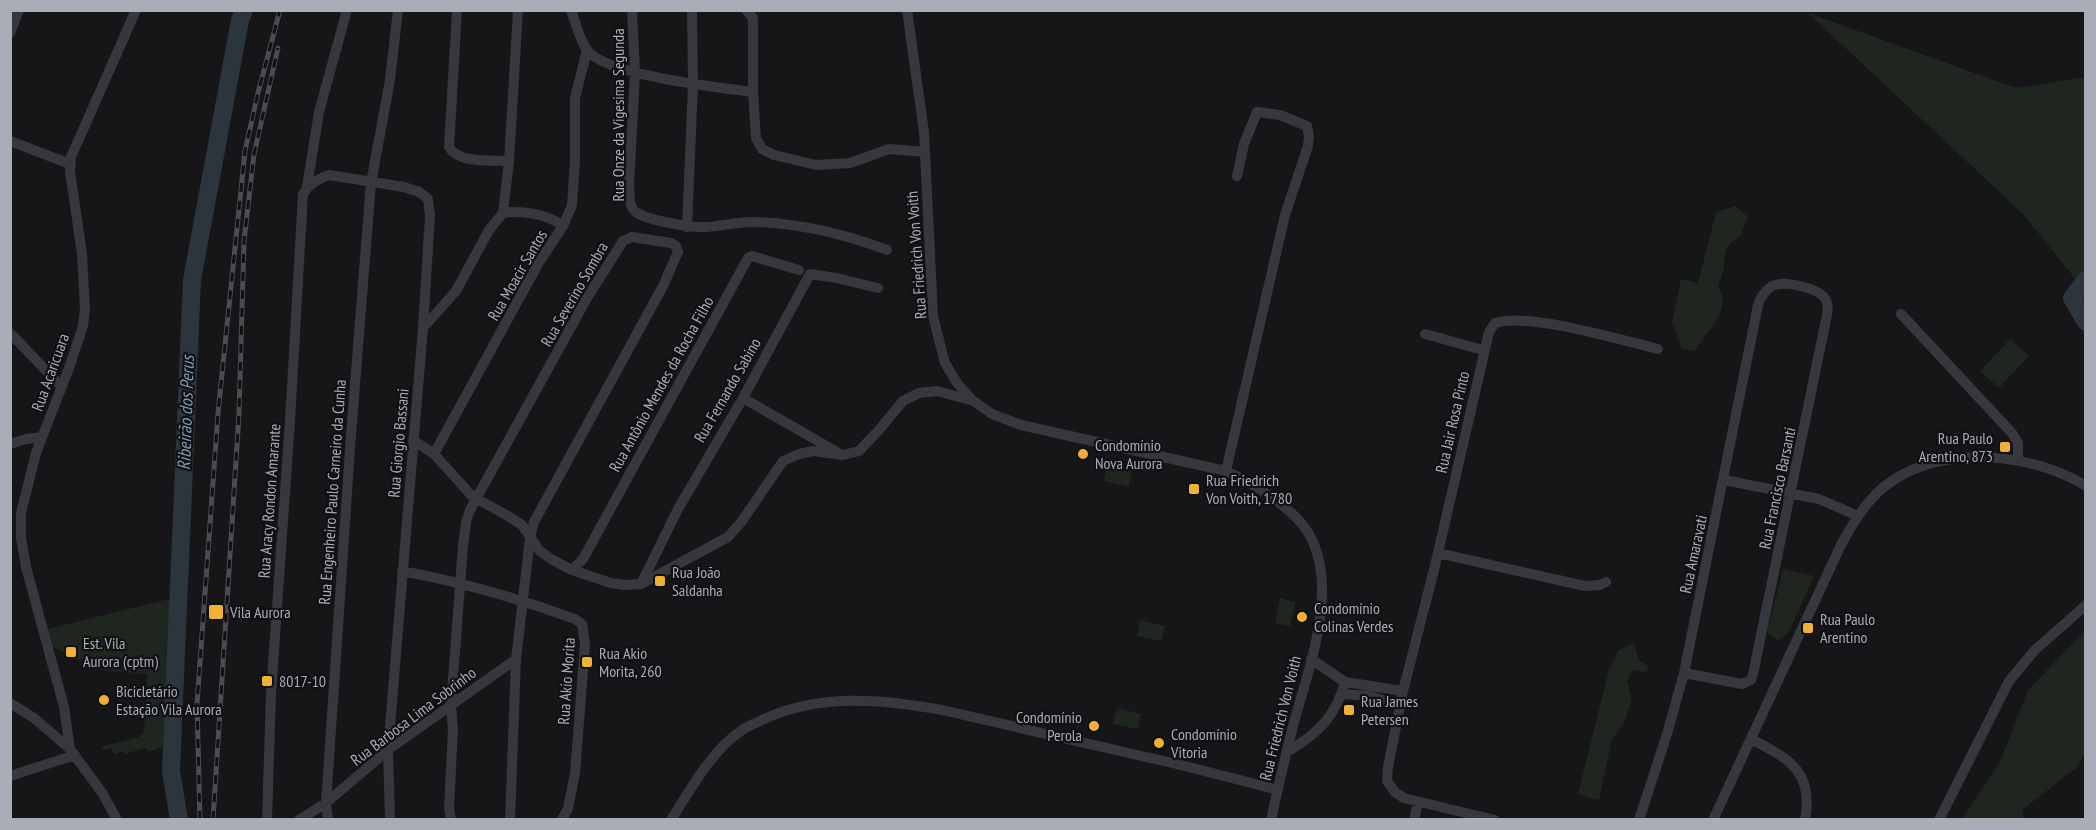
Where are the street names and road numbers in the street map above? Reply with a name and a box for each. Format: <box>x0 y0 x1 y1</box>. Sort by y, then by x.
street label: Rua Onze da Vigesima Segunda <box>608 28 628 202</box>
street label: Rua Friedrich Von Voith <box>902 190 930 320</box>
street label: Rua Moacir Santos <box>483 226 551 324</box>
street label: Rua Severino Sombra <box>536 238 612 350</box>
street label: Rua Antônio Mendes da Rocha Filho <box>604 293 718 475</box>
street label: Rua Acaricuara <box>27 330 73 414</box>
street label: Rua Fernando Sabino <box>689 334 765 446</box>
street label: Rua Jair Rosa Pinto <box>1431 369 1473 475</box>
street label: Rua Engenheiro Paulo Carneiro da Cunha <box>314 379 350 605</box>
street label: Rua Giorgio Bassani <box>383 388 413 498</box>
street label: Rua Aracy Rondon Amarante <box>254 423 284 579</box>
street label: Rua Francisco Barsanti <box>1754 425 1800 551</box>
street label: Rua Amaravati <box>1675 513 1711 595</box>
street label: Rua Akio Morita <box>553 637 579 725</box>
street label: Rua Friedrich Von Voith <box>1255 653 1305 783</box>
street label: Rua Barbosa Lima Sobrinho <box>346 662 480 770</box>

